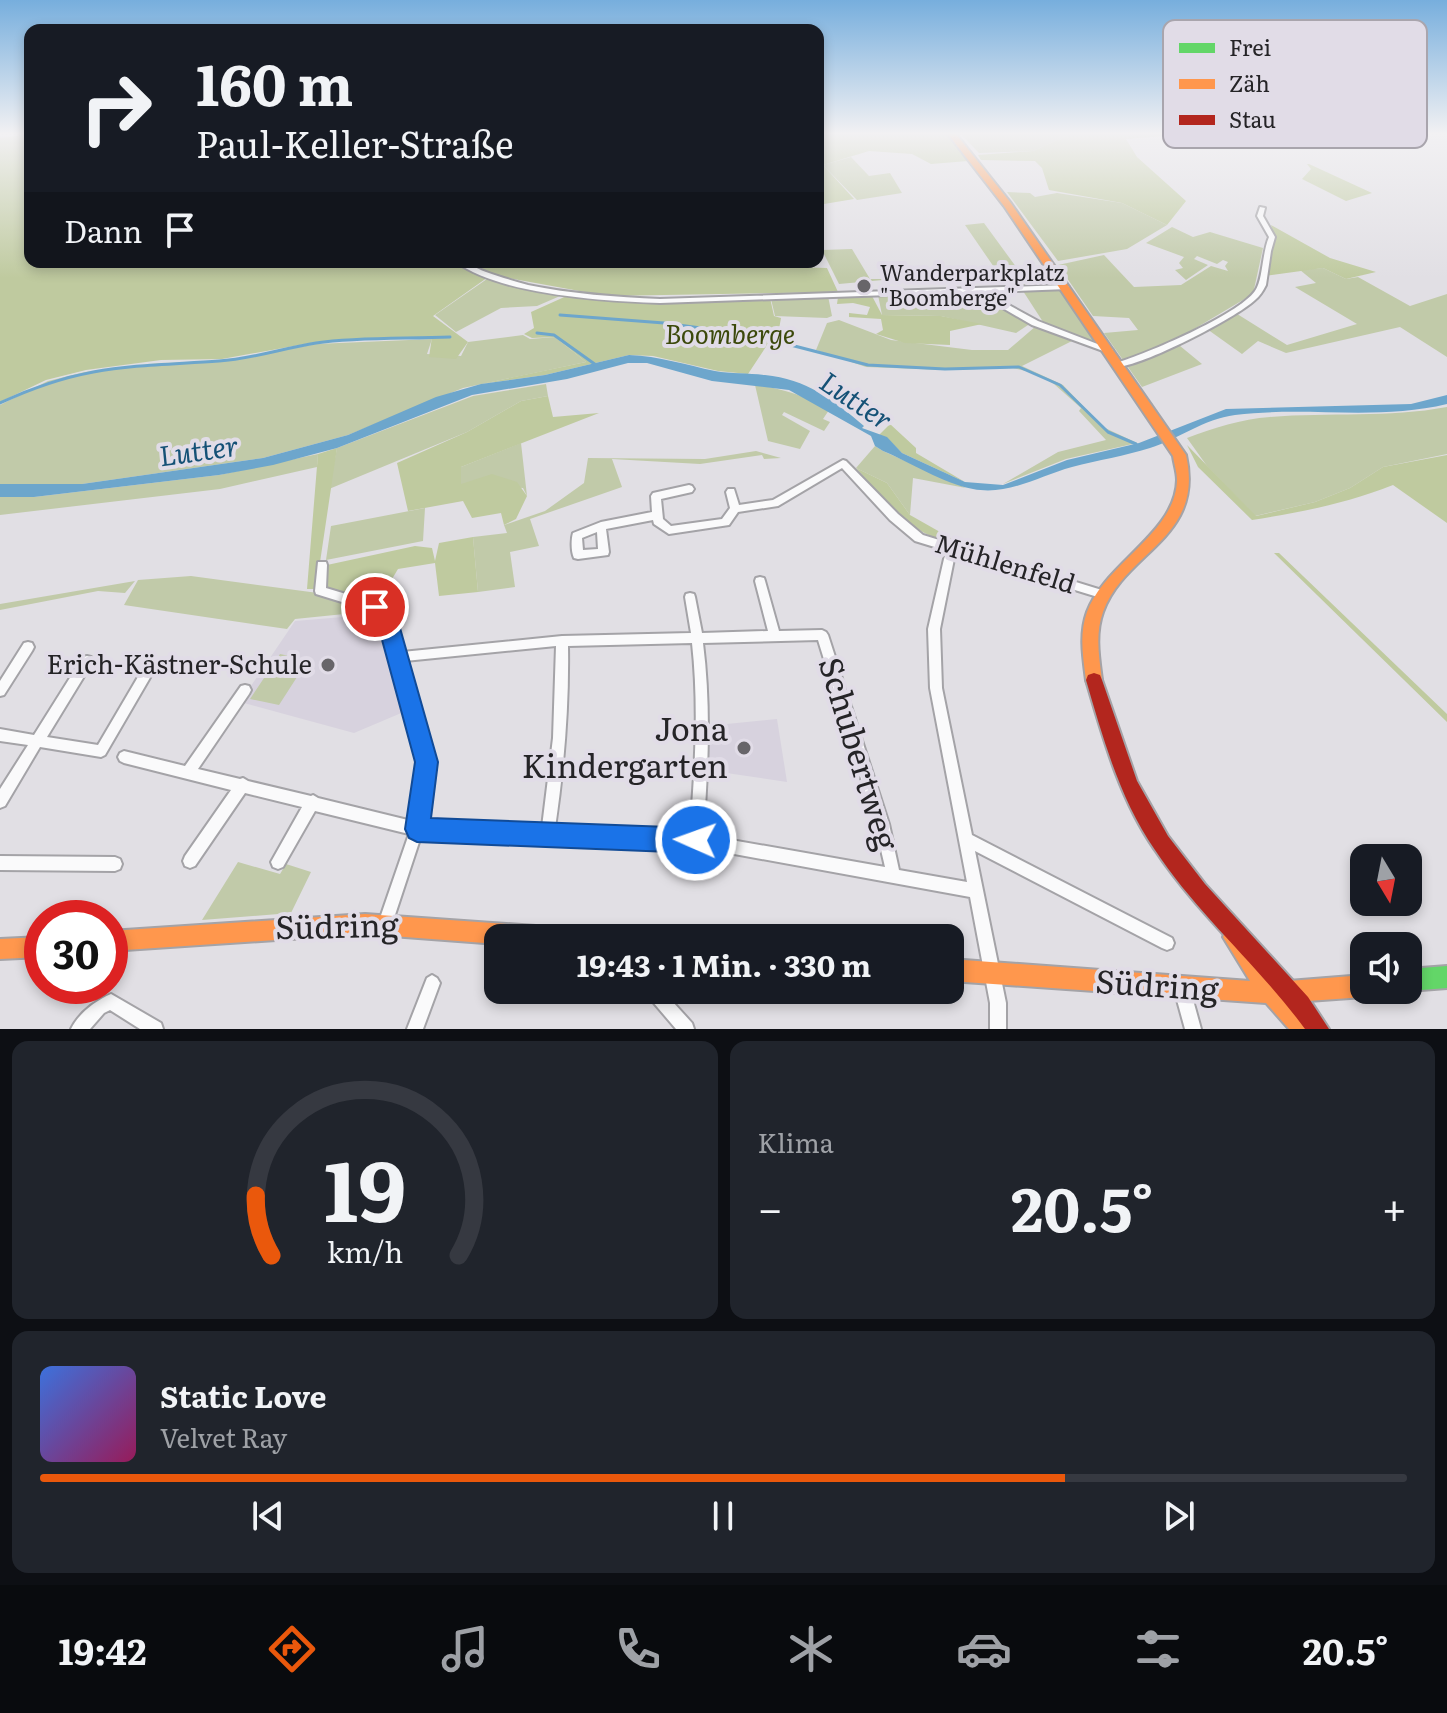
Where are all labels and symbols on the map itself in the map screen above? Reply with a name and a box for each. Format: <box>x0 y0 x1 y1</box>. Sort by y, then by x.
legend <box>1163 20 1427 148</box>
text: Frei <box>1229 30 1271 63</box>
text: Zäh <box>1229 66 1270 99</box>
text: Stau <box>1229 102 1276 135</box>
place label: Wanderparkplatz "Boomberge" <box>880 255 1065 313</box>
marker: Wanderparkplatz "Boomberge" <box>855 277 873 295</box>
park label: Boomberge <box>665 313 795 352</box>
water label: Lutter <box>812 360 902 439</box>
water label: Lutter <box>156 423 241 475</box>
street label: Mühlenfeld <box>931 522 1081 601</box>
pin <box>341 573 409 641</box>
place label: Erich-Kästner-Schule <box>47 643 312 682</box>
street label: Schubertweg <box>809 651 913 856</box>
marker: Erich-Kästner-Schule <box>319 656 337 674</box>
place label: Jona Kindergarten <box>522 703 729 788</box>
marker: Jona Kindergarten <box>735 739 753 757</box>
position arrow <box>654 798 738 882</box>
north arrow <box>1350 844 1422 916</box>
street label: Südring <box>275 899 399 949</box>
speed limit sign: 30 <box>24 900 128 1004</box>
street label: Südring <box>1094 955 1221 1011</box>

